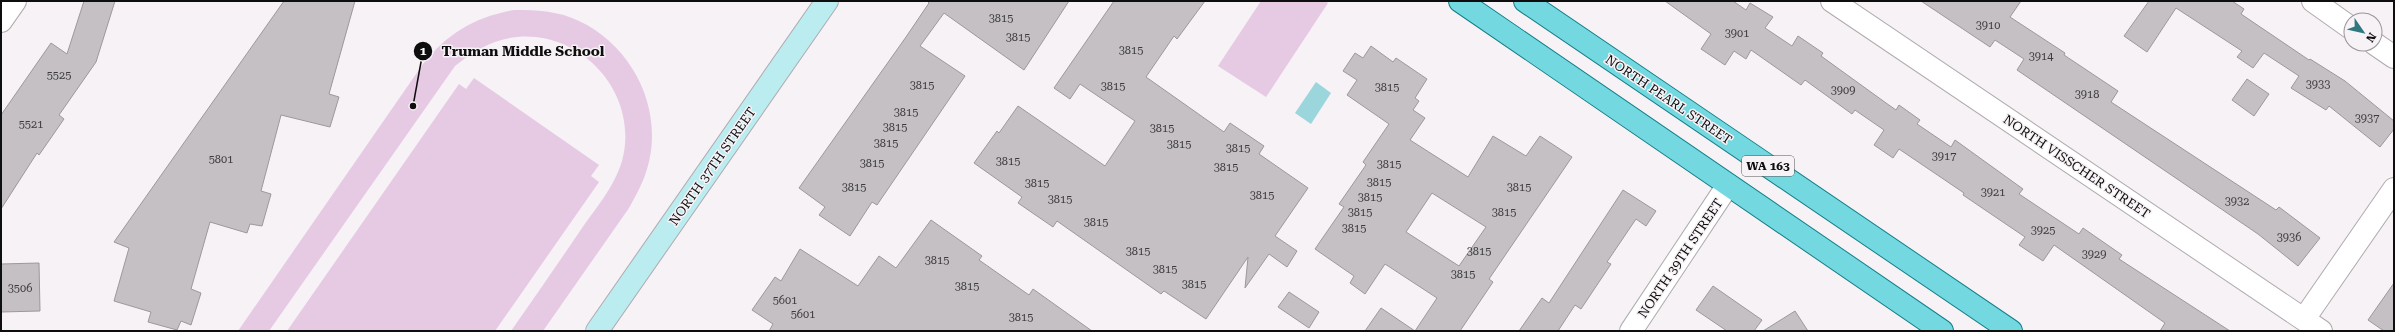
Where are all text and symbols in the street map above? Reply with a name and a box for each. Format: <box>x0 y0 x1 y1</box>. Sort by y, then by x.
house number: 3815 <box>989 12 1013 25</box>
north arrow <box>2343 12 2383 52</box>
house number: 3910 <box>1976 19 2000 32</box>
house number: 3901 <box>1725 27 1749 40</box>
text: N <box>2363 30 2379 45</box>
house number: 3815 <box>1006 31 1030 44</box>
callout: Truman Middle School <box>413 38 612 64</box>
text: Truman Middle School <box>442 43 605 59</box>
text: 1 <box>420 44 427 58</box>
house number: 3815 <box>1119 44 1143 57</box>
house number: 3914 <box>2029 50 2054 63</box>
street label: NORTH PEARL STREET <box>1603 51 1735 148</box>
house number: 5525 <box>47 69 71 82</box>
house number: 3933 <box>2306 78 2330 91</box>
house number: 3815 <box>910 79 934 92</box>
house number: 3815 <box>1101 80 1125 93</box>
house number: 3815 <box>1375 81 1399 94</box>
house number: 3909 <box>1831 84 1855 97</box>
house number: 3918 <box>2075 88 2099 101</box>
street label: NORTH 37TH STREET <box>666 104 759 228</box>
house number: 3815 <box>894 106 918 119</box>
street label: NORTH VISSCHER STREET <box>2000 112 2153 221</box>
house number: 3937 <box>2355 112 2379 125</box>
house number: 5521 <box>19 118 43 131</box>
house number: 3815 <box>883 121 907 134</box>
house number: 3815 <box>1150 122 1174 135</box>
house number: 3815 <box>874 137 898 150</box>
house number: 3815 <box>1167 138 1191 151</box>
house number: 3815 <box>1226 142 1250 155</box>
house number: 3917 <box>1932 150 1956 163</box>
house number: 5801 <box>209 153 233 166</box>
house number: 3815 <box>996 155 1020 168</box>
road number: WA 163 <box>1742 156 1794 176</box>
house number: 3815 <box>860 157 884 170</box>
house number: 3815 <box>1377 158 1401 171</box>
house number: 3815 <box>1214 161 1238 174</box>
house number: 3815 <box>1367 176 1391 189</box>
house number: 3815 <box>1025 177 1049 190</box>
house number: 3815 <box>842 181 866 194</box>
house number: 3815 <box>1507 181 1531 194</box>
house number: 3921 <box>1981 186 2005 199</box>
house number: 3815 <box>1250 189 1274 202</box>
house number: 3815 <box>1358 191 1382 204</box>
house number: 3815 <box>1048 193 1072 206</box>
house number: 3932 <box>2225 195 2249 208</box>
street label: NORTH 39TH STREET <box>1635 196 1726 321</box>
house number: 3815 <box>1348 206 1372 219</box>
house number: 3815 <box>1492 206 1516 219</box>
house number: 3815 <box>1084 216 1108 229</box>
house number: 3815 <box>1342 222 1366 235</box>
house number: 3925 <box>2031 224 2055 237</box>
house number: 3936 <box>2277 231 2301 244</box>
house number: 3815 <box>1126 245 1150 258</box>
house number: 3815 <box>1467 245 1491 258</box>
house number: 3929 <box>2082 248 2106 261</box>
house number: 3815 <box>925 254 949 267</box>
house number: 3815 <box>1153 263 1177 276</box>
house number: 3815 <box>1451 268 1475 281</box>
house number: 3815 <box>1182 278 1206 291</box>
house number: 3815 <box>955 280 979 293</box>
house number: 3506 <box>8 282 32 295</box>
house number: 5601 <box>773 294 797 307</box>
house number: 5601 <box>791 308 815 321</box>
house number: 3815 <box>1009 311 1033 324</box>

